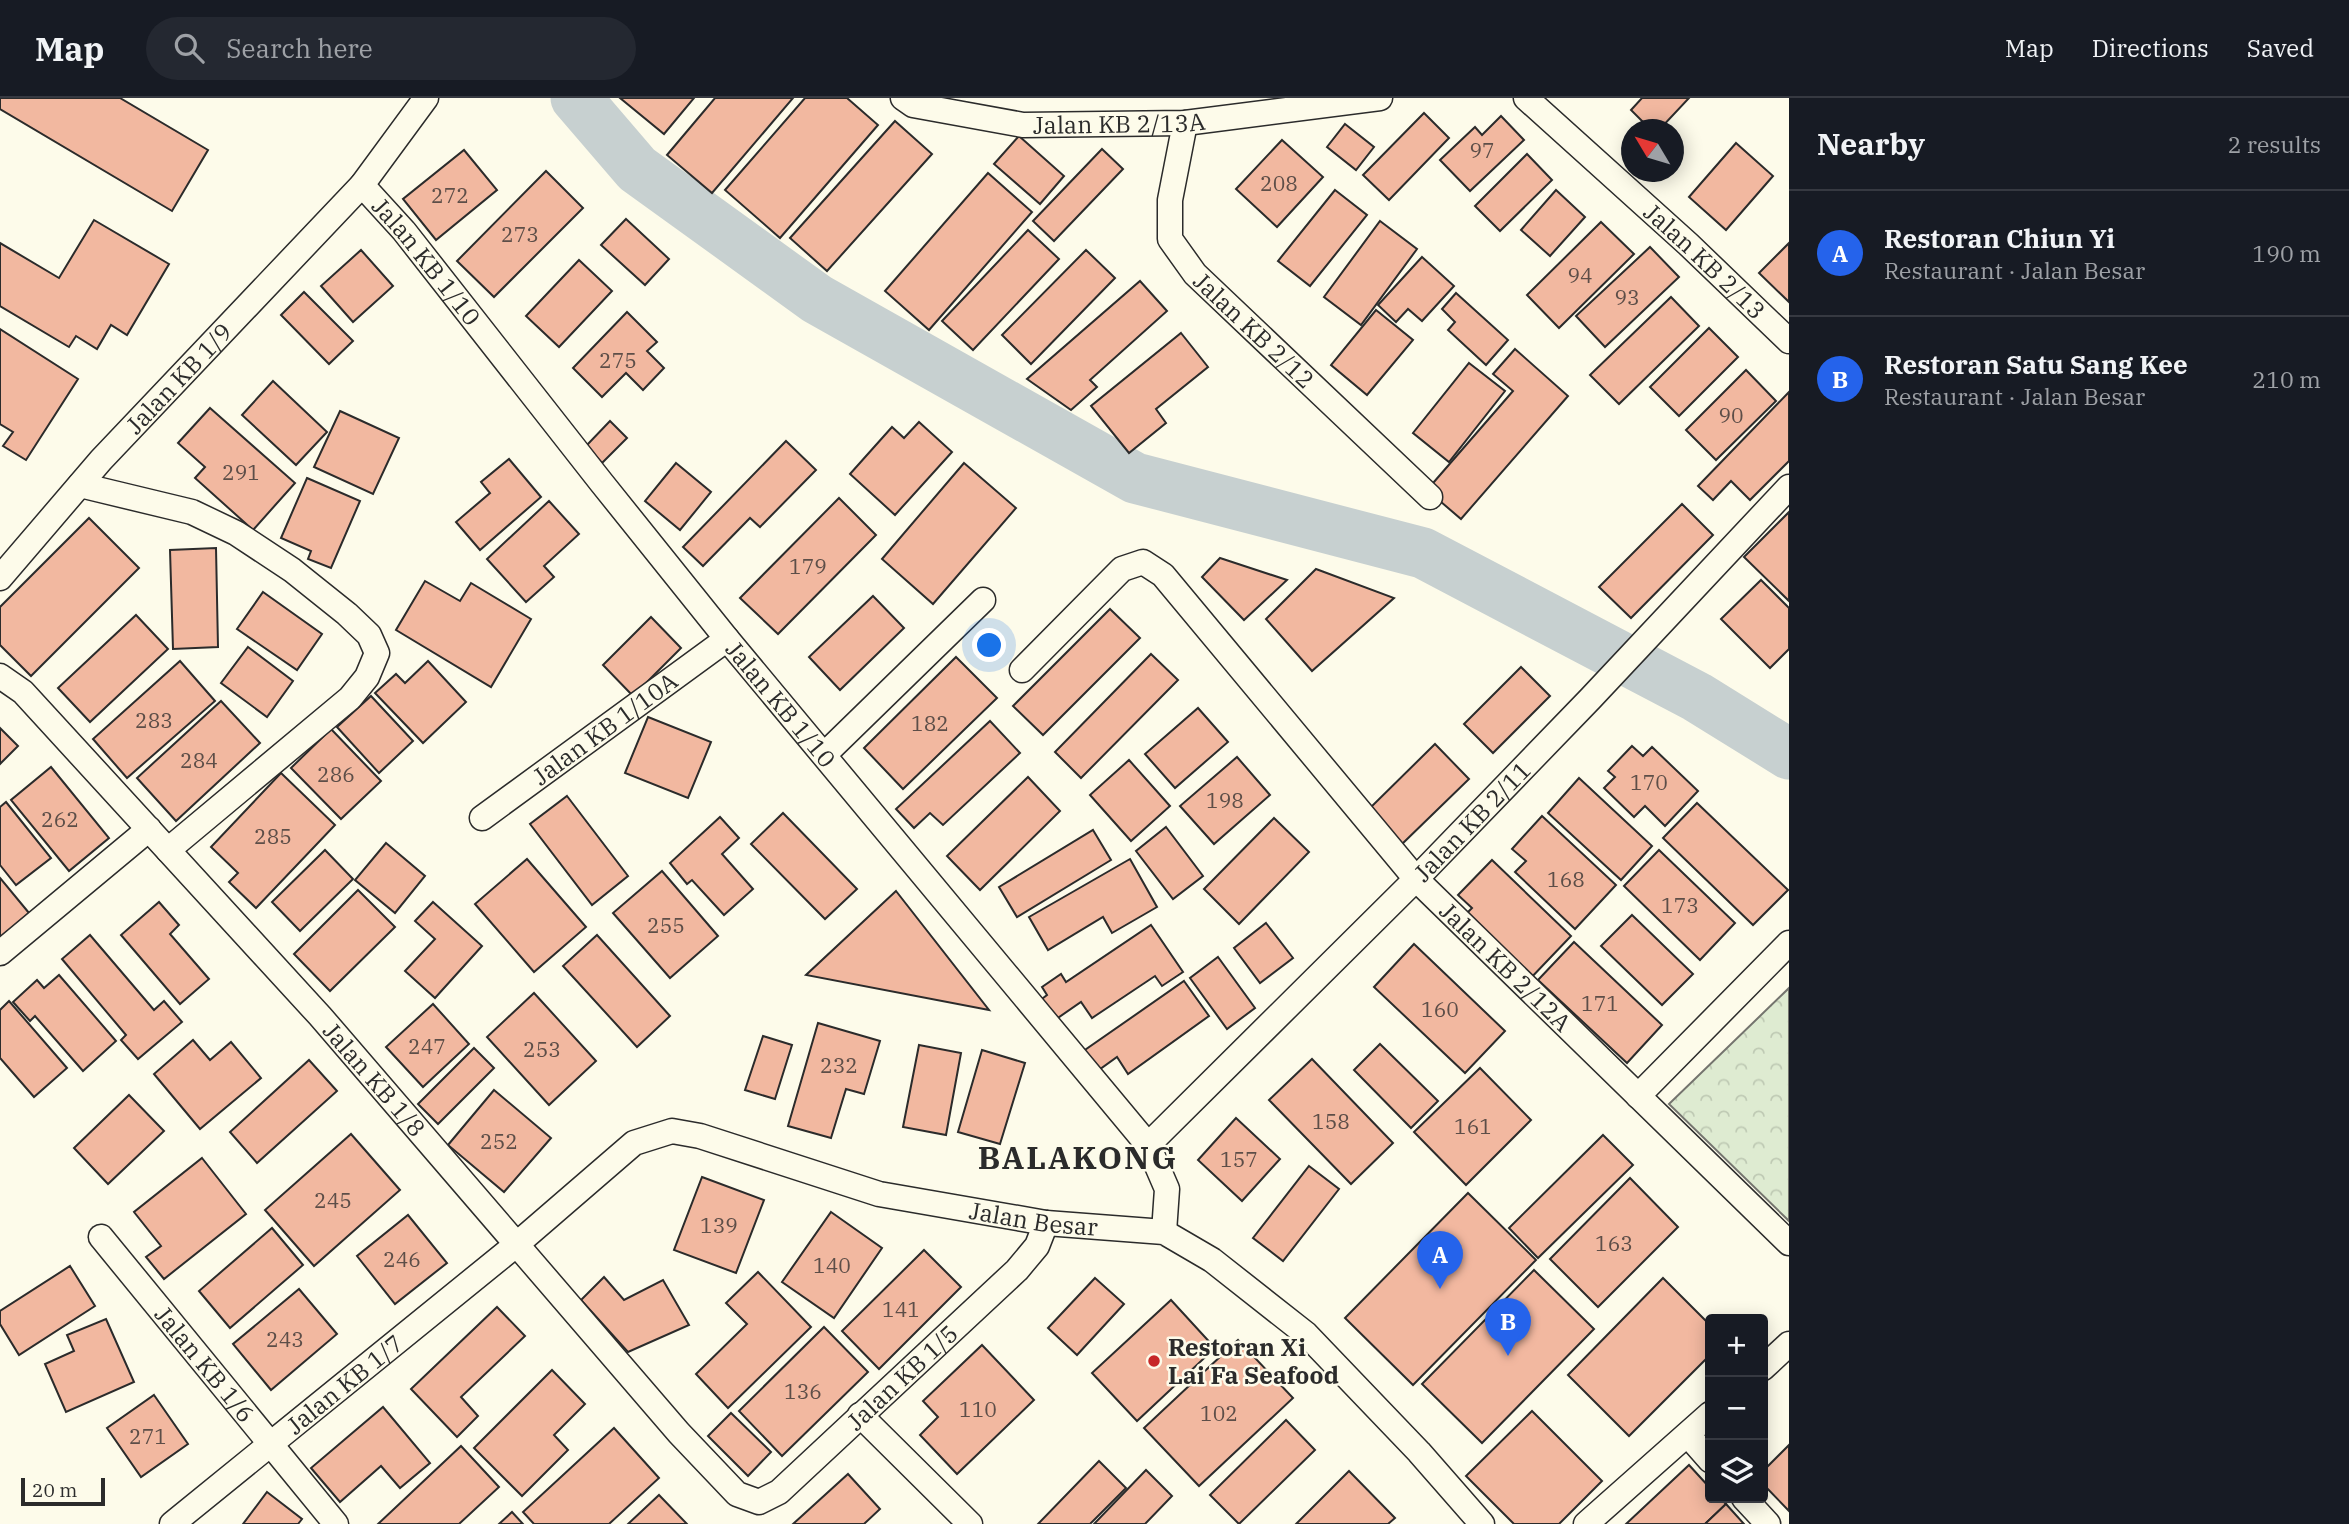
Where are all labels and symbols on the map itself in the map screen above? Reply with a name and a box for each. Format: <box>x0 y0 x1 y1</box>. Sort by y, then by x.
street label: Jalan KB 2/13A <box>1033 105 1208 141</box>
north arrow <box>1621 119 1684 182</box>
house number: 97 <box>1469 136 1495 164</box>
house number: 208 <box>1260 169 1298 197</box>
house number: 272 <box>431 181 469 209</box>
street label: Jalan KB 1/10 <box>365 191 488 332</box>
street label: Jalan KB 2/13 <box>1637 196 1773 326</box>
house number: 273 <box>501 220 539 248</box>
house number: 94 <box>1567 261 1593 289</box>
street label: Jalan KB 2/12 <box>1187 265 1322 395</box>
house number: 93 <box>1614 283 1640 311</box>
street label: Jalan KB 1/9 <box>118 316 239 441</box>
house number: 275 <box>599 346 637 374</box>
house number: 90 <box>1718 401 1744 429</box>
house number: 291 <box>222 458 260 486</box>
house number: 179 <box>789 552 827 580</box>
your location <box>972 628 1006 662</box>
street label: Jalan KB 1/10 <box>719 634 843 774</box>
street label: Jalan KB 1/10A <box>526 664 684 792</box>
house number: 283 <box>135 706 173 734</box>
house number: 182 <box>911 709 949 737</box>
house number: 284 <box>180 746 218 774</box>
street label: Jalan KB 2/11 <box>1406 754 1538 888</box>
house number: 286 <box>317 760 355 788</box>
house number: 170 <box>1630 768 1668 796</box>
house number: 198 <box>1206 786 1244 814</box>
house number: 262 <box>41 805 79 833</box>
house number: 285 <box>254 822 292 850</box>
house number: 168 <box>1547 865 1585 893</box>
house number: 173 <box>1661 891 1699 919</box>
street label: Jalan KB 2/12A <box>1433 895 1579 1039</box>
house number: 255 <box>647 911 685 939</box>
house number: 171 <box>1581 989 1619 1017</box>
house number: 160 <box>1421 995 1459 1023</box>
street label: Jalan KB 1/8 <box>316 1015 433 1143</box>
house number: 247 <box>408 1032 446 1060</box>
house number: 253 <box>523 1035 561 1063</box>
house number: 232 <box>820 1051 858 1079</box>
house number: 158 <box>1312 1107 1350 1135</box>
house number: 161 <box>1454 1112 1492 1140</box>
house number: 252 <box>480 1127 518 1155</box>
district label: BALAKONG <box>978 1136 1178 1178</box>
house number: 157 <box>1220 1145 1258 1173</box>
house number: 245 <box>314 1186 352 1214</box>
street label: Jalan Besar <box>967 1194 1099 1243</box>
house number: 139 <box>700 1211 738 1239</box>
house number: 163 <box>1595 1229 1633 1257</box>
pin: A <box>1417 1231 1463 1289</box>
house number: 246 <box>383 1245 421 1273</box>
house number: 140 <box>813 1251 851 1279</box>
house number: 141 <box>882 1295 920 1323</box>
pin: B <box>1485 1298 1531 1356</box>
street label: Jalan KB 1/6 <box>148 1299 262 1429</box>
street label: Jalan KB 1/5 <box>839 1317 965 1437</box>
house number: 243 <box>266 1325 304 1353</box>
street label: Jalan KB 1/7 <box>279 1327 409 1441</box>
place label: Restoran Xi Lai Fa Seafood <box>1168 1331 1339 1391</box>
marker: Restoran Xi Lai Fa Seafood <box>1146 1353 1162 1369</box>
house number: 136 <box>784 1377 822 1405</box>
house number: 110 <box>959 1395 997 1423</box>
house number: 102 <box>1200 1399 1238 1427</box>
house number: 271 <box>129 1422 167 1450</box>
scale bar <box>21 1475 105 1507</box>

